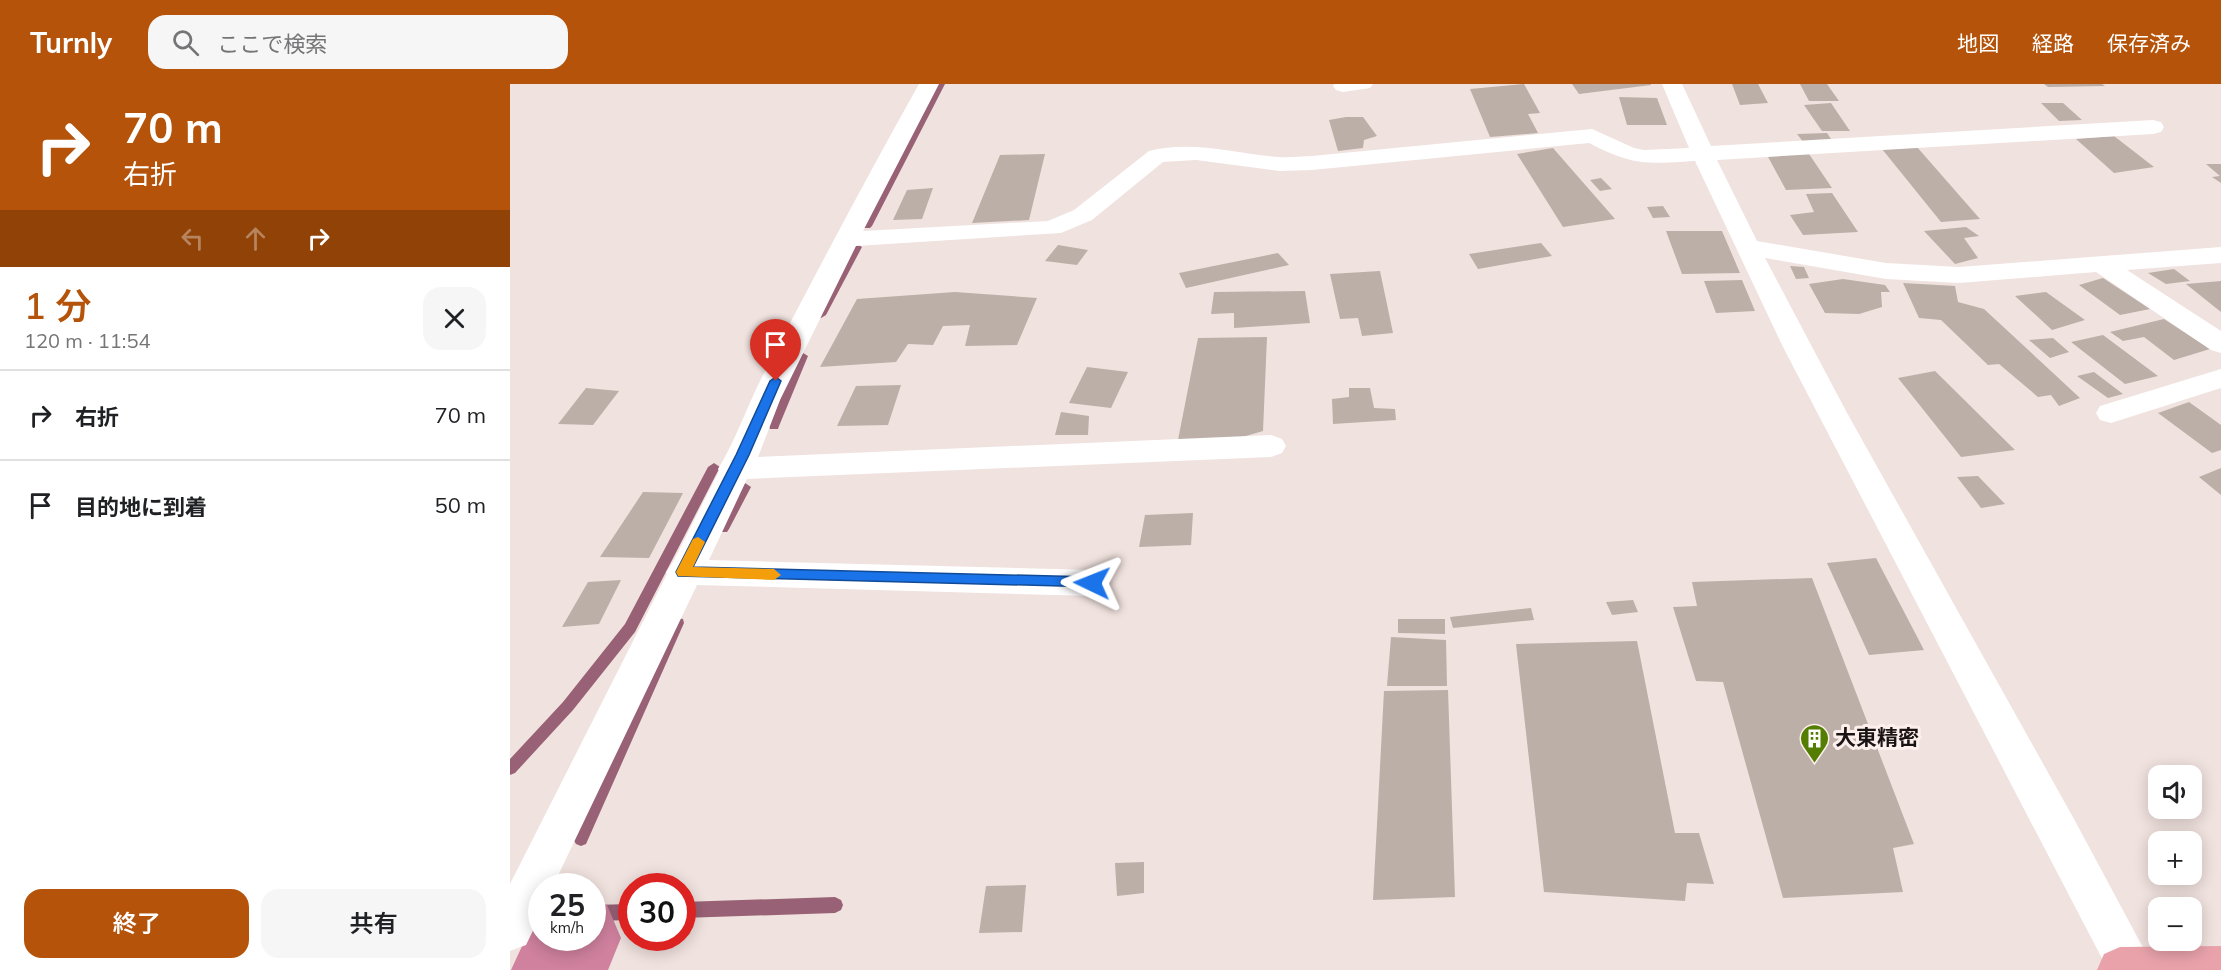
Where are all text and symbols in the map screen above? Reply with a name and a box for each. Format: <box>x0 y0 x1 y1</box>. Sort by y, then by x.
search box <box>148 15 568 69</box>
text: Turnly <box>30 25 112 60</box>
icon: search <box>169 26 202 59</box>
text: ここで検索 <box>217 30 327 58</box>
text: 地図 <box>1957 30 1999 56</box>
text: 経路 <box>2032 30 2074 56</box>
text: 保存済み <box>2107 30 2191 56</box>
text: 70 m <box>123 101 223 154</box>
icon: right <box>24 108 102 186</box>
text: 右折 <box>123 157 177 191</box>
icon: left <box>176 222 209 255</box>
icon: ahead <box>239 222 272 255</box>
icon: right <box>302 222 335 255</box>
text: 1 分 <box>24 283 91 328</box>
button: close <box>423 287 486 350</box>
pin <box>750 319 801 381</box>
text: 120 m · 11:54 <box>24 328 150 353</box>
icon: arrive <box>759 328 792 361</box>
icon: right <box>24 399 57 432</box>
text: 70 m <box>435 401 486 429</box>
text: 右折 <box>75 403 119 431</box>
icon: arrive <box>24 489 57 522</box>
text: 50 m <box>435 491 486 519</box>
text: 目的地に到着 <box>75 493 207 521</box>
position arrow <box>1060 551 1124 615</box>
building icon: 大東精密 <box>1798 722 1830 764</box>
place label: 大東精密 <box>1835 724 1919 750</box>
map controls <box>2148 765 2202 951</box>
button: sound <box>2148 765 2202 819</box>
button: + <box>2148 831 2202 885</box>
speed limit sign: 30 <box>618 873 696 951</box>
text: 25 <box>549 886 585 924</box>
button: 終了 <box>24 889 249 958</box>
button: 共有 <box>261 889 486 958</box>
button: − <box>2148 897 2202 951</box>
text: km/h <box>550 918 584 937</box>

